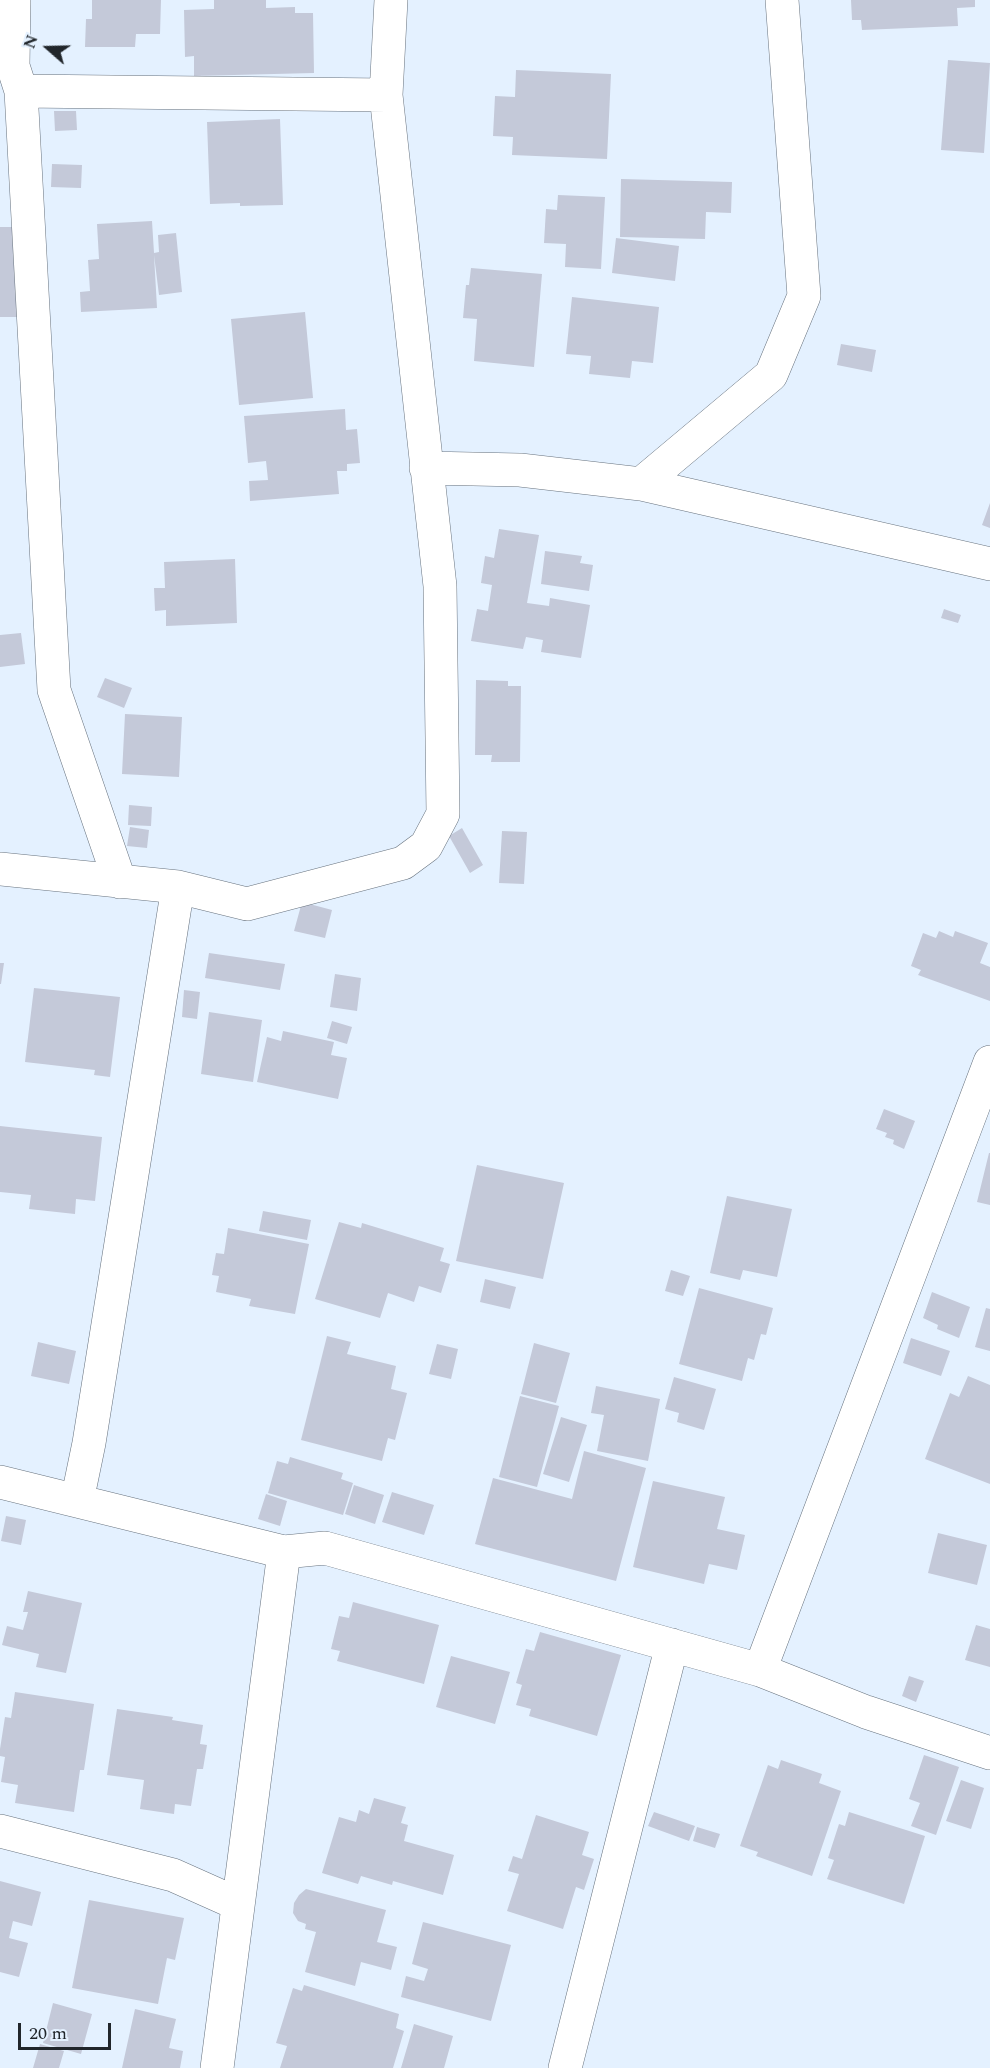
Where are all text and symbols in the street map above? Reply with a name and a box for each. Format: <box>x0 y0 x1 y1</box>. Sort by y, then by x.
north arrow <box>18 18 78 78</box>
text: N <box>18 32 45 52</box>
scale bar <box>21 2011 114 2049</box>
text: 20 m <box>29 2020 67 2047</box>

